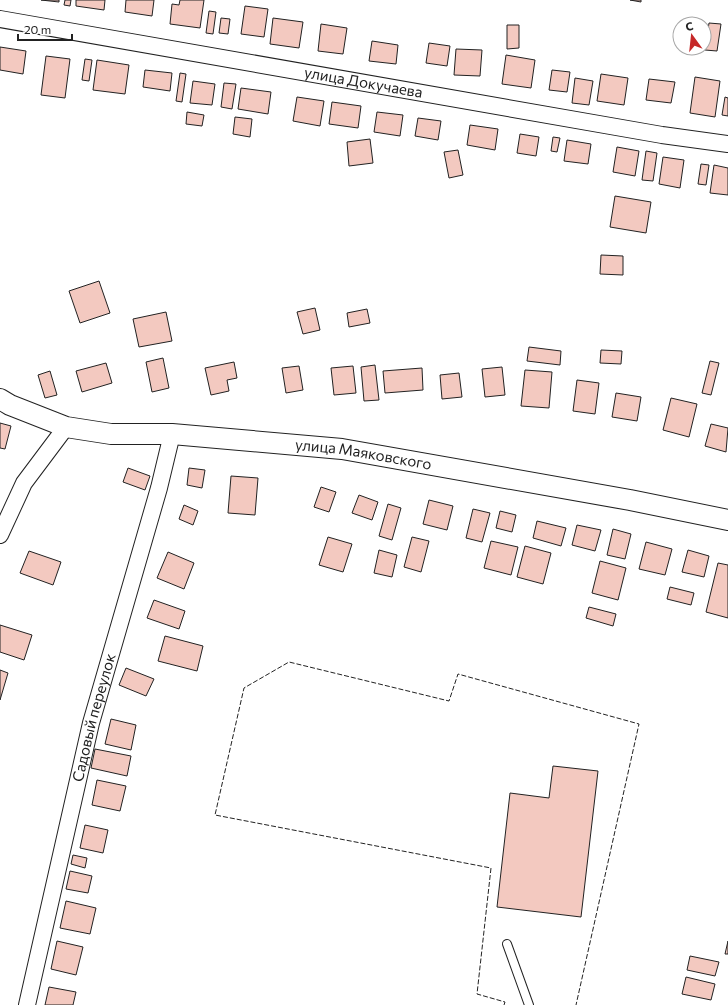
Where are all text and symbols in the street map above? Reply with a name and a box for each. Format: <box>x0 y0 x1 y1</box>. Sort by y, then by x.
scale bar <box>18 16 72 42</box>
north arrow <box>672 16 712 56</box>
text: С <box>684 18 695 33</box>
text: 20 m <box>24 22 51 36</box>
street label: улица Докучаева <box>303 62 424 101</box>
street label: улица Маяковского <box>294 435 433 473</box>
street label: Садовый переулок <box>68 651 119 783</box>

